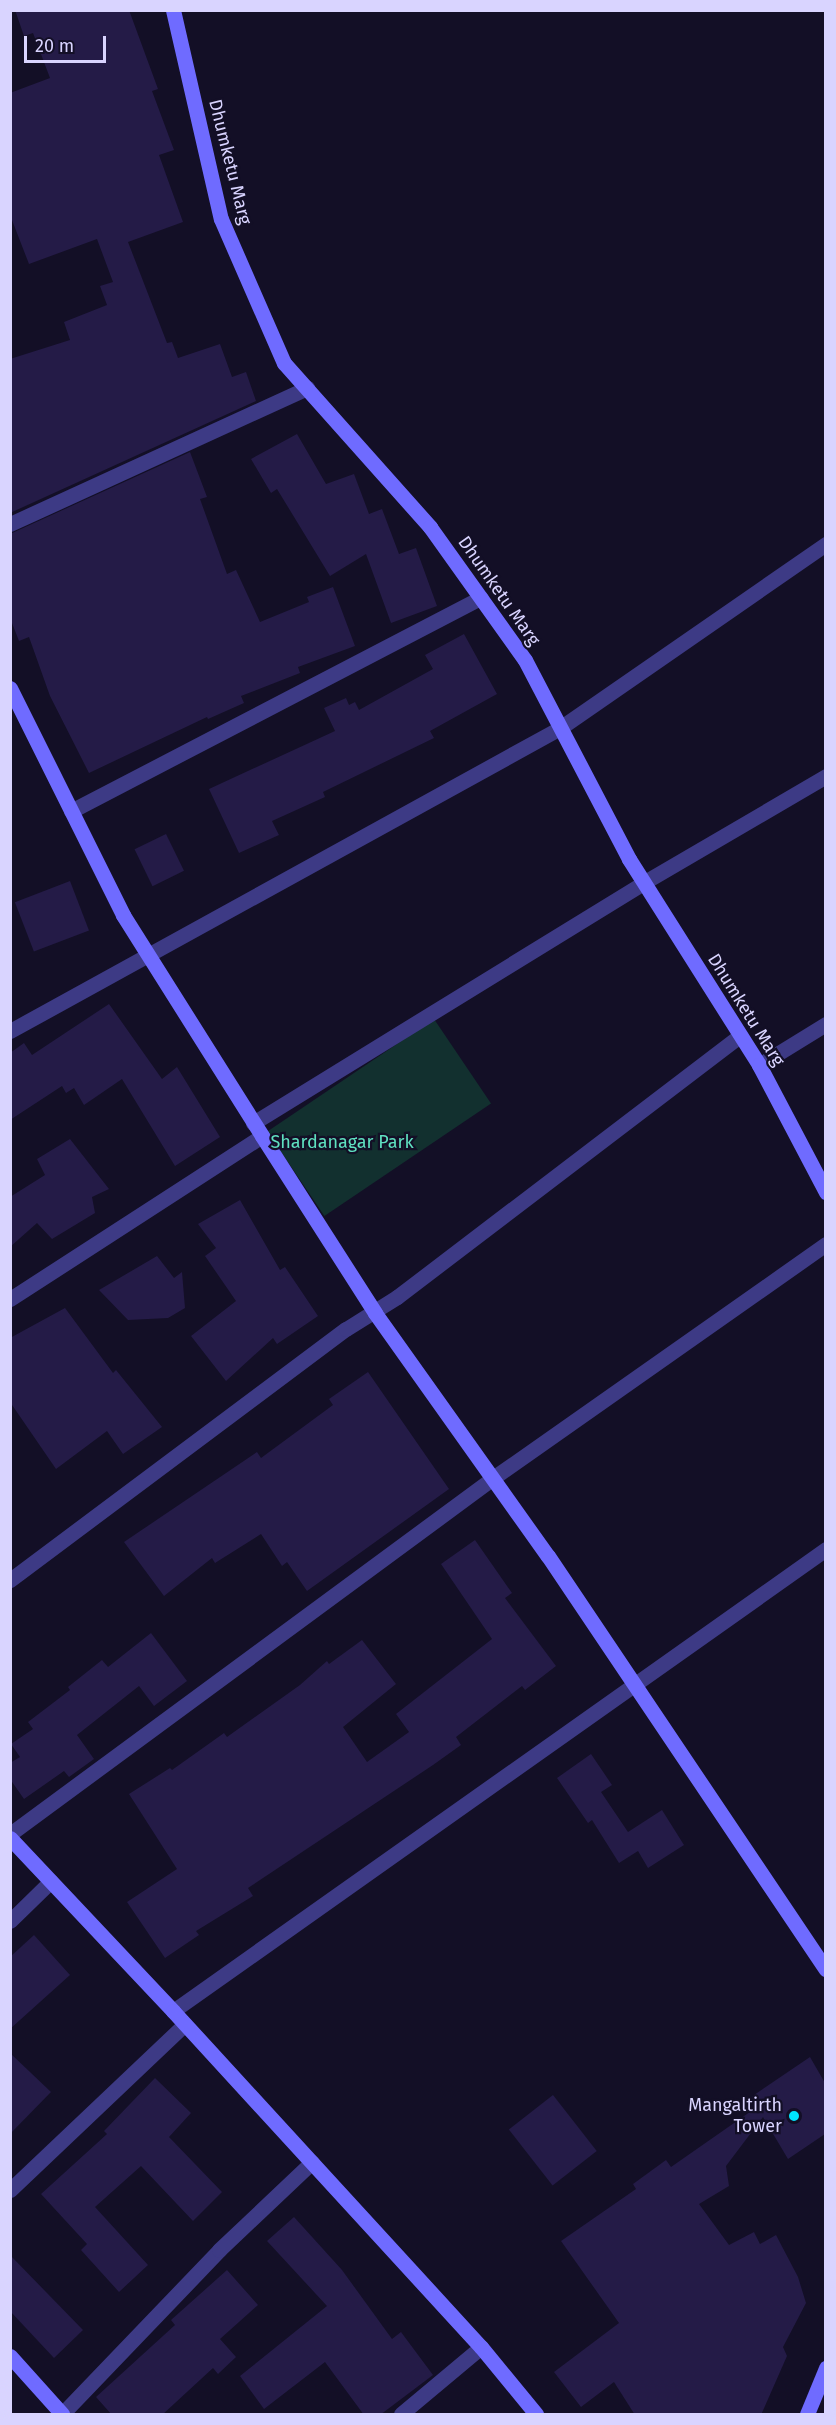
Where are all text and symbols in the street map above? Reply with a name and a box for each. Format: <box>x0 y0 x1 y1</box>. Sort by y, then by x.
scale bar <box>27 24 110 62</box>
text: 20 m <box>35 35 74 57</box>
street label: Dhumketu Marg <box>204 97 256 227</box>
street label: Dhumketu Marg <box>453 532 545 650</box>
street label: Dhumketu Marg <box>703 950 789 1070</box>
park label: Shardanagar Park <box>270 1131 414 1153</box>
place label: Mangaltirth Tower <box>688 2095 782 2138</box>
marker: Mangaltirth Tower <box>787 2109 801 2123</box>

